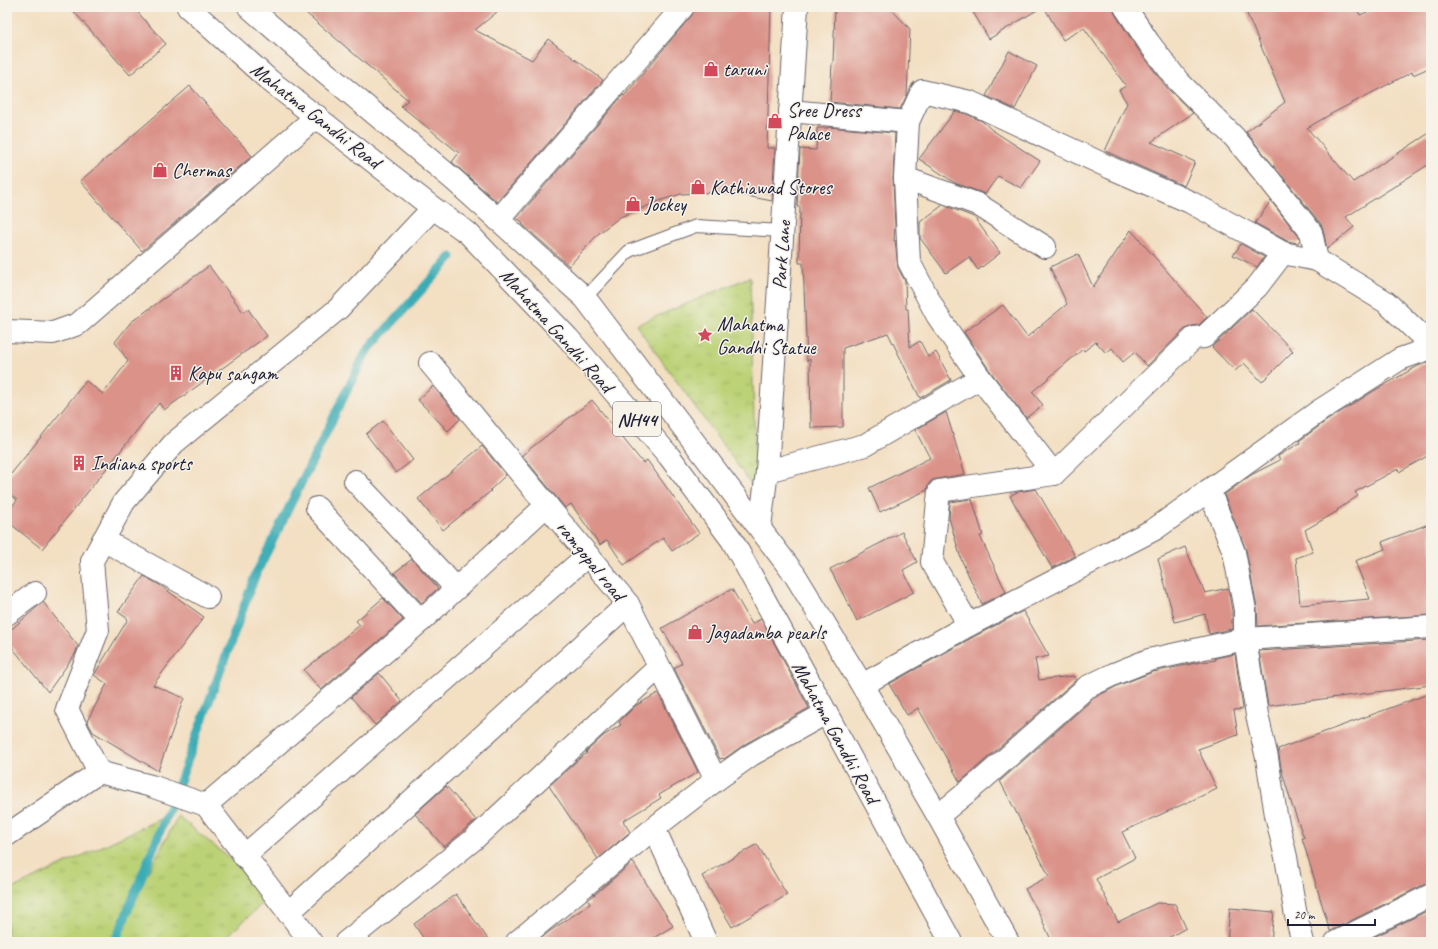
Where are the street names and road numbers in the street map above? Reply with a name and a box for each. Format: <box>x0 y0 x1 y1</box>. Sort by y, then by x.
street label: Mahatma Gandhi Road <box>246 57 388 176</box>
street label: Park Lane <box>767 218 796 290</box>
street label: Mahatma Gandhi Road <box>494 263 621 400</box>
road number: NH44 <box>613 402 661 436</box>
street label: ramgopal road <box>551 515 633 608</box>
street label: Mahatma Gandhi Road <box>786 657 886 810</box>

